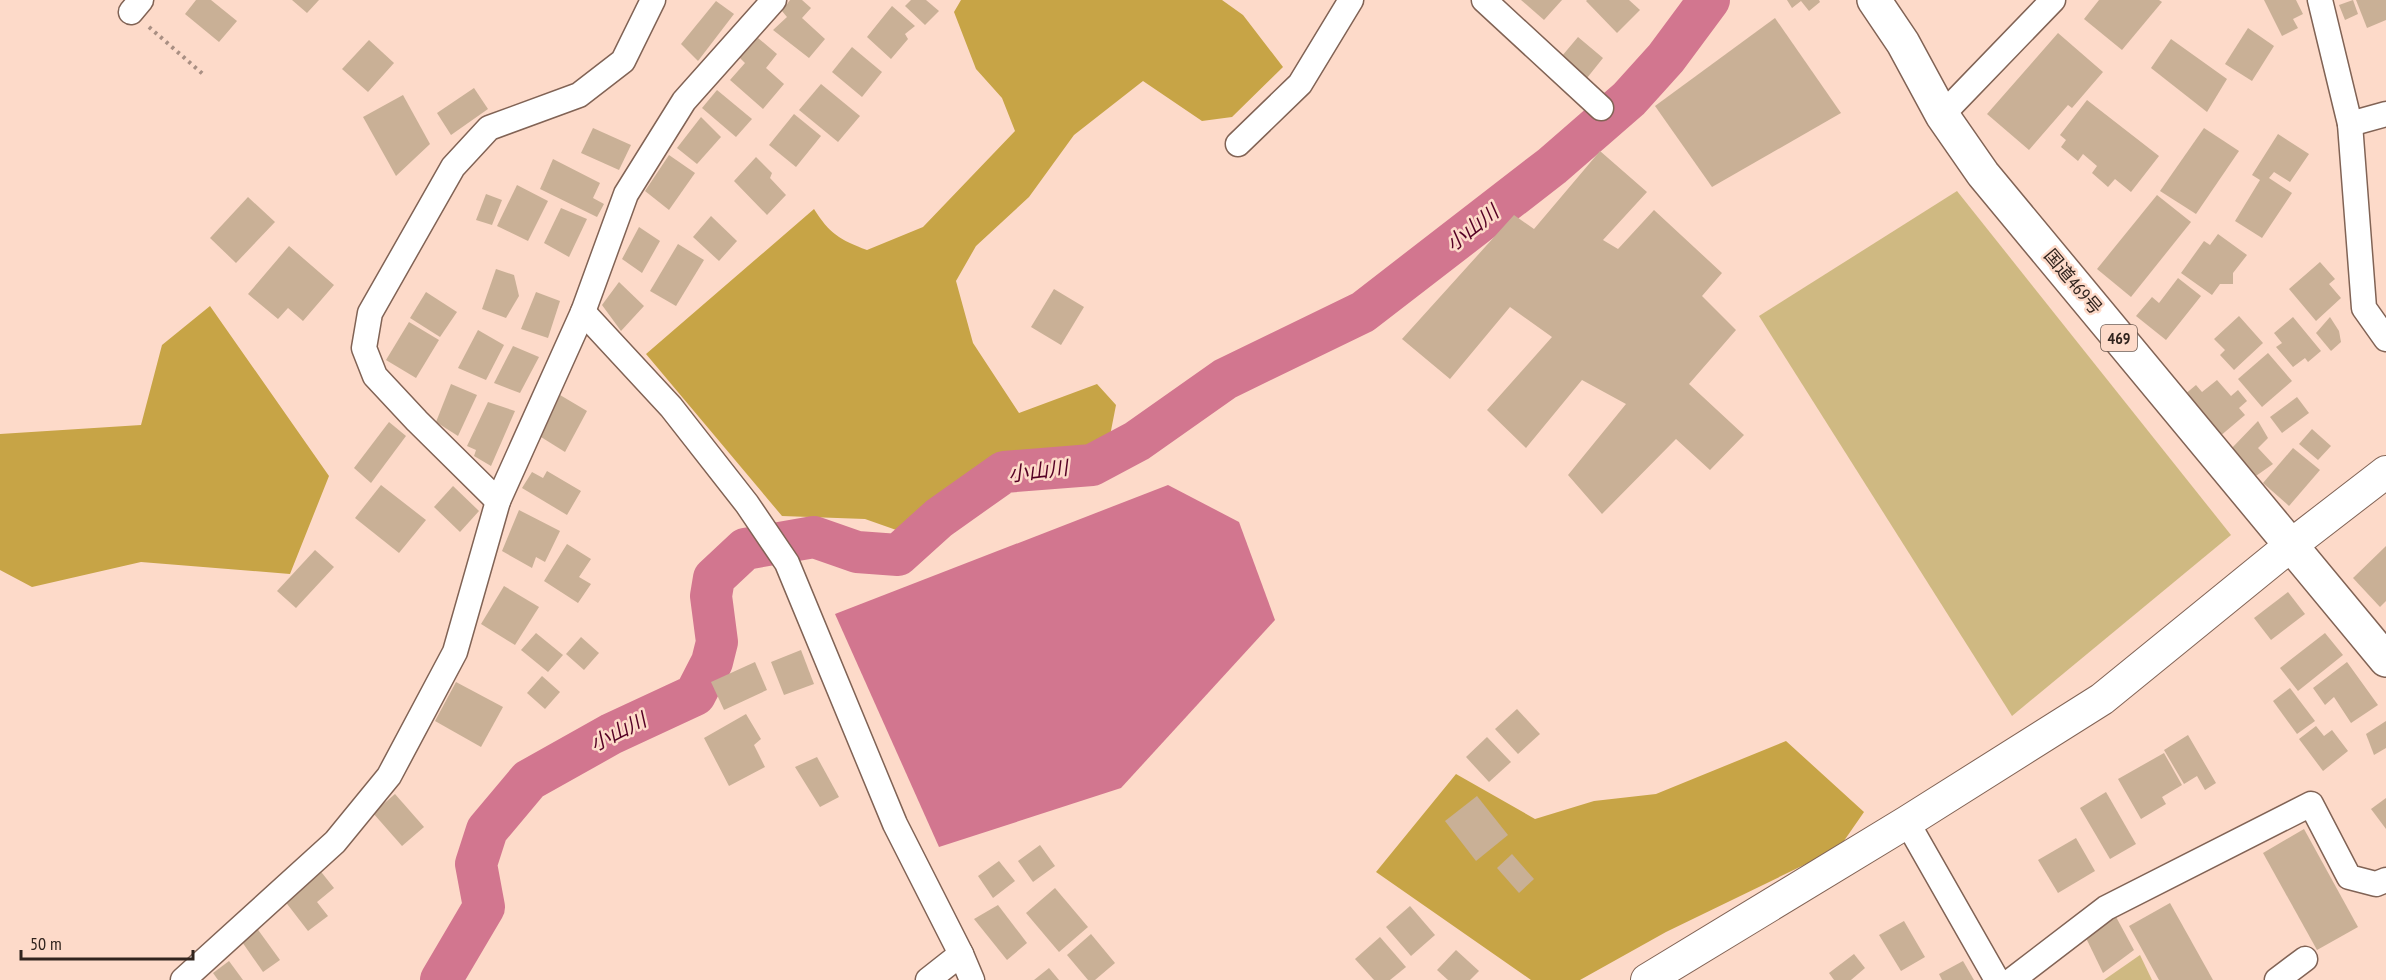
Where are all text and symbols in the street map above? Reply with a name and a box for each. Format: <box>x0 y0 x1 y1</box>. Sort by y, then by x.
water label: 小山川 <box>1440 198 1505 257</box>
street label: 国道469号 <box>2039 244 2107 319</box>
road number: 469 <box>2101 325 2137 351</box>
water label: 小山川 <box>1007 454 1071 488</box>
water label: 小山川 <box>585 706 652 757</box>
scale bar <box>21 923 194 961</box>
text: 50 m <box>30 932 62 955</box>

